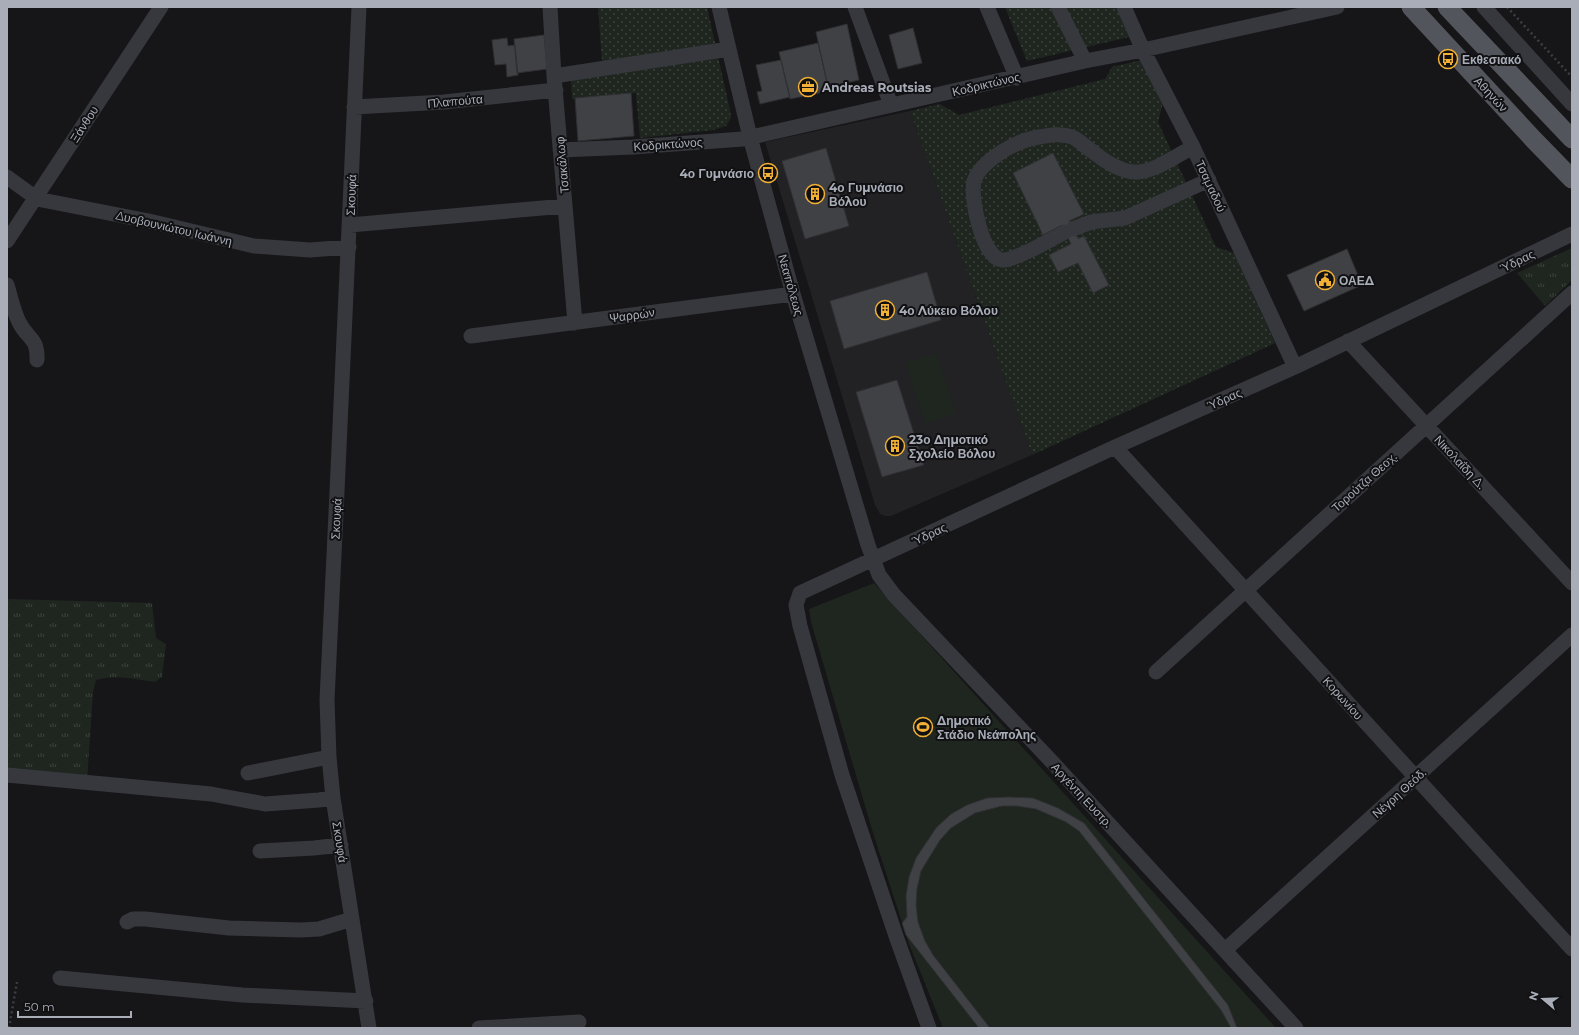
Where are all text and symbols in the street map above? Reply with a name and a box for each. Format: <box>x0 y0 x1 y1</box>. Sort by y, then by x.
bus stop icon: Εκθεσιακό <box>1437 48 1459 70</box>
place label: Εκθεσιακό <box>1462 52 1521 67</box>
street label: Κοδρικτώνος <box>951 69 1022 99</box>
street label: Αθηνών <box>1471 73 1511 115</box>
office icon: Andreas Routsias <box>797 76 819 98</box>
place label: Andreas Routsias <box>821 80 932 95</box>
street label: Πλαπούτα <box>427 91 483 111</box>
street label: Ξάνθου <box>67 103 101 145</box>
street label: Κοδρικτώνος <box>633 134 703 154</box>
street label: Τσακάλωφ <box>552 136 572 194</box>
street label: Τσαμαδού <box>1193 158 1229 214</box>
bus stop icon: 4ο Γυμνάσιο <box>757 162 779 184</box>
place label: 4ο Γυμνάσιο <box>680 166 754 181</box>
street label: Σκουφά <box>343 174 359 216</box>
place label: 4ο Γυμνάσιο Βόλου <box>829 180 903 209</box>
building icon: 4ο Γυμνάσιο Βόλου <box>804 183 826 205</box>
street label: Δυοβουνιώτου Ιωάννη <box>114 207 234 249</box>
street label: Ύδρας <box>1497 246 1537 276</box>
street label: Νεαπόλεως <box>775 253 807 318</box>
public building icon: ΟΑΕΔ <box>1314 269 1336 291</box>
place label: ΟΑΕΔ <box>1339 273 1375 288</box>
building icon: 4ο Λύκειο Βόλου <box>874 299 896 321</box>
place label: 4ο Λύκειο Βόλου <box>899 303 998 318</box>
street label: Ψαρρών <box>608 304 656 326</box>
street label: Ύδρας <box>1204 385 1244 413</box>
place label: 23ο Δημοτικό Σχολείο Βόλου <box>909 432 995 461</box>
street label: Νικολαΐδη Δ. <box>1431 432 1489 492</box>
building icon: 23ο Δημοτικό Σχολείο Βόλου <box>884 435 906 457</box>
street label: Τορούτζα Θεοχ. <box>1328 449 1400 515</box>
street label: Σκουφά <box>327 498 345 540</box>
street label: Ύδρας <box>909 519 949 549</box>
street label: Κορωνίου <box>1320 673 1366 723</box>
place label: Δημοτικό Στάδιο Νεάπολης <box>936 713 1036 742</box>
sports icon: Δημοτικό Στάδιο Νεάπολης <box>912 716 934 738</box>
street label: Αργέντη Ευστρ. <box>1048 760 1116 830</box>
street label: Νέγρη Θεόδ. <box>1369 765 1429 821</box>
street label: Σκουφά <box>329 820 351 864</box>
north arrow <box>1523 979 1563 1019</box>
text: N <box>1525 989 1542 1002</box>
scale bar <box>18 993 131 1019</box>
text: 50 m <box>24 999 55 1014</box>

